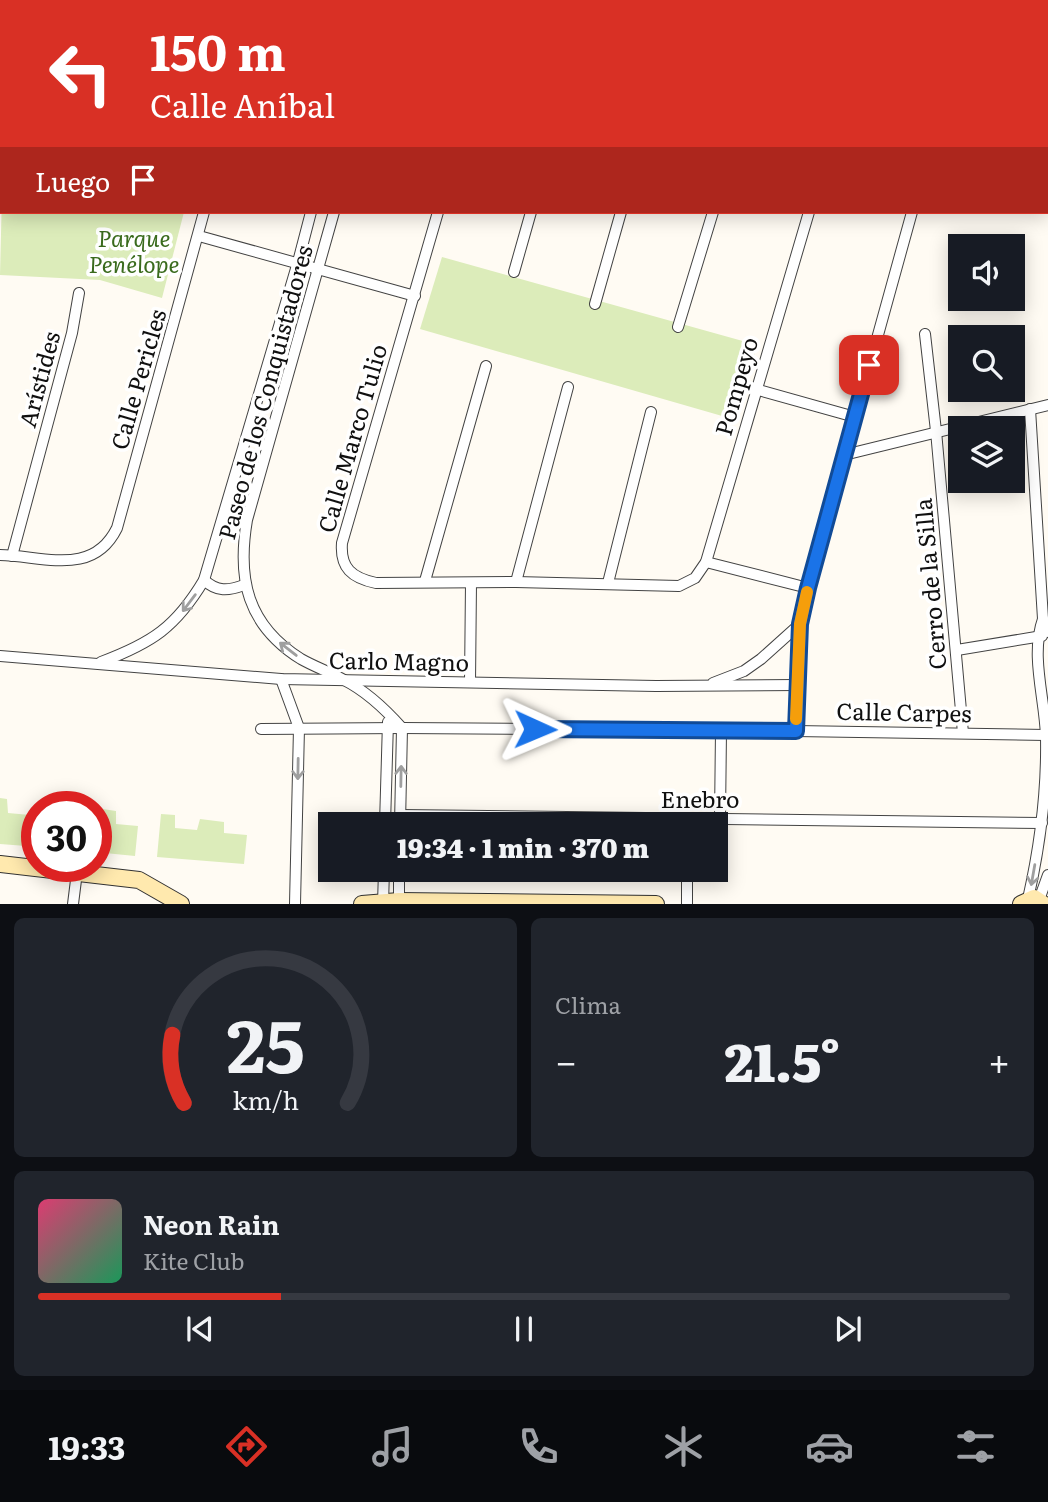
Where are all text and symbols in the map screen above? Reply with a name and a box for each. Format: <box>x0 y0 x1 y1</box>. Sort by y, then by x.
text: 150 m <box>150 13 286 86</box>
icon: left <box>35 28 126 119</box>
text: Calle Aníbal <box>150 80 335 128</box>
text: Luego <box>35 161 110 200</box>
icon: arrive <box>124 161 162 199</box>
park label: Parque Penélope <box>88 220 180 280</box>
map controls <box>948 234 1025 493</box>
button: sound <box>948 234 1025 311</box>
street label: Paseo de los Conquistadores <box>208 241 320 543</box>
street label: Calle Pericles <box>101 305 173 453</box>
button: search <box>948 325 1025 402</box>
street label: Arístides <box>9 327 67 431</box>
street label: Pompeyo <box>705 333 765 439</box>
pin <box>839 335 899 395</box>
street label: Calle Marco Tulio <box>308 340 394 536</box>
icon: arrive <box>850 346 888 384</box>
button: layers <box>948 416 1025 493</box>
street label: Cerro de la Silla <box>905 496 953 671</box>
one-way arrow <box>181 593 196 612</box>
one-way arrow <box>279 641 297 656</box>
street label: Carlo Magno <box>329 642 469 678</box>
position arrow <box>498 692 572 766</box>
street label: Calle Carpes <box>836 693 972 729</box>
one-way arrow <box>291 757 305 780</box>
one-way arrow <box>394 765 408 788</box>
street label: Enebro <box>661 781 739 815</box>
speed limit sign: 30 <box>21 791 112 882</box>
text: 19:34 · 1 min · 370 m <box>397 827 649 866</box>
one-way arrow <box>1026 863 1039 886</box>
text: Clima <box>555 987 621 1021</box>
text: 25 <box>226 988 305 1096</box>
text: 21.5° <box>725 1021 840 1098</box>
text: − <box>555 1031 577 1088</box>
text: + <box>988 1031 1010 1088</box>
text: km/h <box>232 1081 299 1118</box>
text: Neon Rain <box>143 1204 280 1243</box>
text: Kite Club <box>143 1243 244 1277</box>
icon: previous <box>181 1310 219 1348</box>
icon: pause <box>505 1310 543 1348</box>
icon: next <box>829 1310 867 1348</box>
text: 19:33 <box>48 1422 125 1470</box>
icon: directions <box>222 1422 271 1471</box>
icon: music <box>368 1422 417 1471</box>
icon: phone <box>514 1422 563 1471</box>
icon: climate <box>659 1422 708 1471</box>
icon: car <box>805 1422 854 1471</box>
icon: filters <box>951 1422 1000 1471</box>

